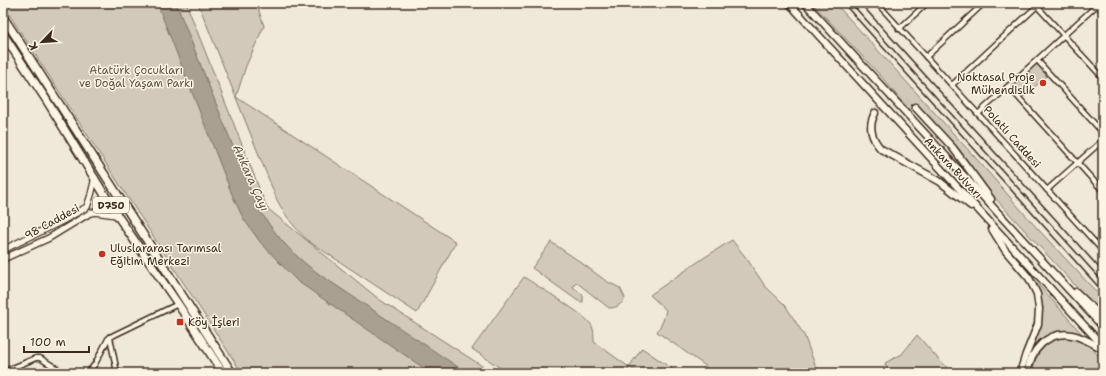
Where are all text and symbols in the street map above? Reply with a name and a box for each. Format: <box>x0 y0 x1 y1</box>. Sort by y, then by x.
north arrow <box>22 22 62 62</box>
text: K <box>25 39 42 53</box>
park label: Atatürk Çocukları ve Doğal Yaşam Parkı <box>79 63 193 91</box>
place label: Noktasal Proje Mühendislik <box>957 70 1035 98</box>
marker: Noktasal Proje Mühendislik <box>1038 78 1048 88</box>
street label: Polatlı Caddesi <box>980 103 1044 171</box>
street label: Ankara Bulvarı <box>921 134 985 202</box>
water label: Ankara Çayı <box>229 142 273 214</box>
road number: D750 <box>93 197 129 213</box>
street label: 98 Caddesi <box>22 201 82 243</box>
place label: Uluslararası Tarımsal Eğitim Merkezi <box>110 241 222 269</box>
marker: Uluslararası Tarımsal Eğitim Merkezi <box>97 249 107 259</box>
place label: Köy İşleri <box>188 315 240 330</box>
marker: Köy İşleri <box>175 317 185 327</box>
scale bar <box>24 328 89 354</box>
text: 100 m <box>30 334 66 350</box>

